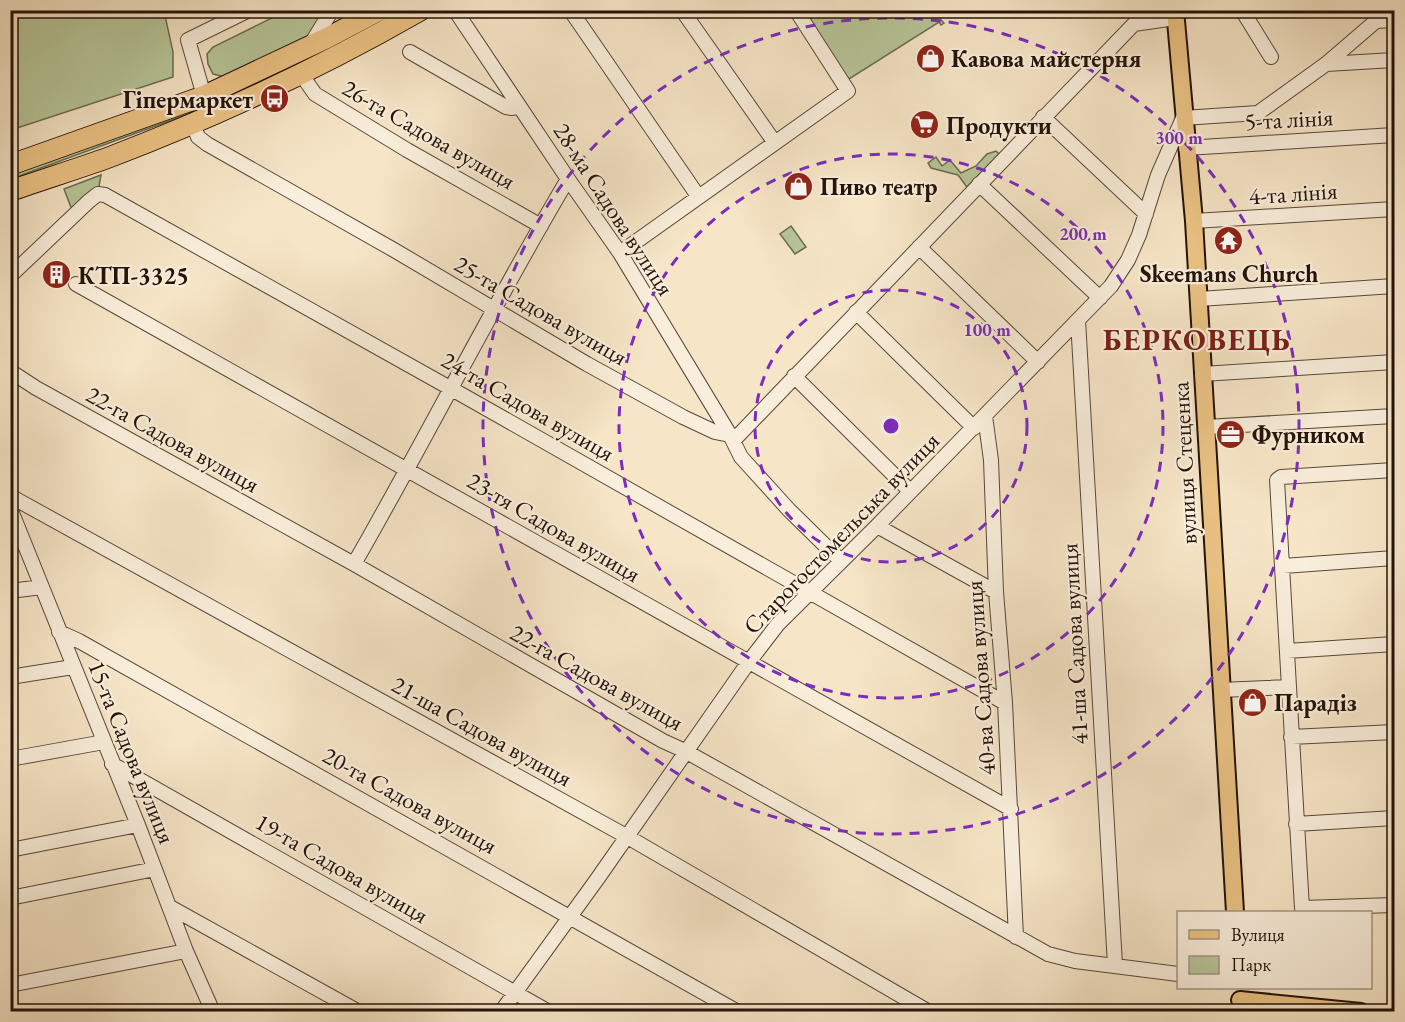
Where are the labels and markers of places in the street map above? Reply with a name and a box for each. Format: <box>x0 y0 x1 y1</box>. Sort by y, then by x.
shop icon: Кавова майстерня <box>914 42 946 74</box>
place label: Кавова майстерня <box>951 43 1141 74</box>
bus stop icon: Гіпермаркет <box>258 83 290 115</box>
place label: Гіпермаркет <box>123 84 253 115</box>
supermarket icon: Продукти <box>909 109 941 141</box>
place label: Продукти <box>946 110 1052 142</box>
shop icon: Пиво театр <box>783 170 815 202</box>
place label: Пиво театр <box>820 171 938 202</box>
temple icon: Skeemans Church <box>1213 224 1245 256</box>
place label: Skeemans Church <box>1140 258 1319 289</box>
building icon: КТП-3325 <box>41 259 73 291</box>
place label: КТП-3325 <box>78 260 189 291</box>
centre of rings <box>881 416 901 436</box>
office icon: Фурником <box>1215 418 1247 450</box>
place label: Фурником <box>1252 419 1365 451</box>
shop icon: Парадіз <box>1237 686 1269 718</box>
place label: Парадіз <box>1274 687 1357 718</box>

